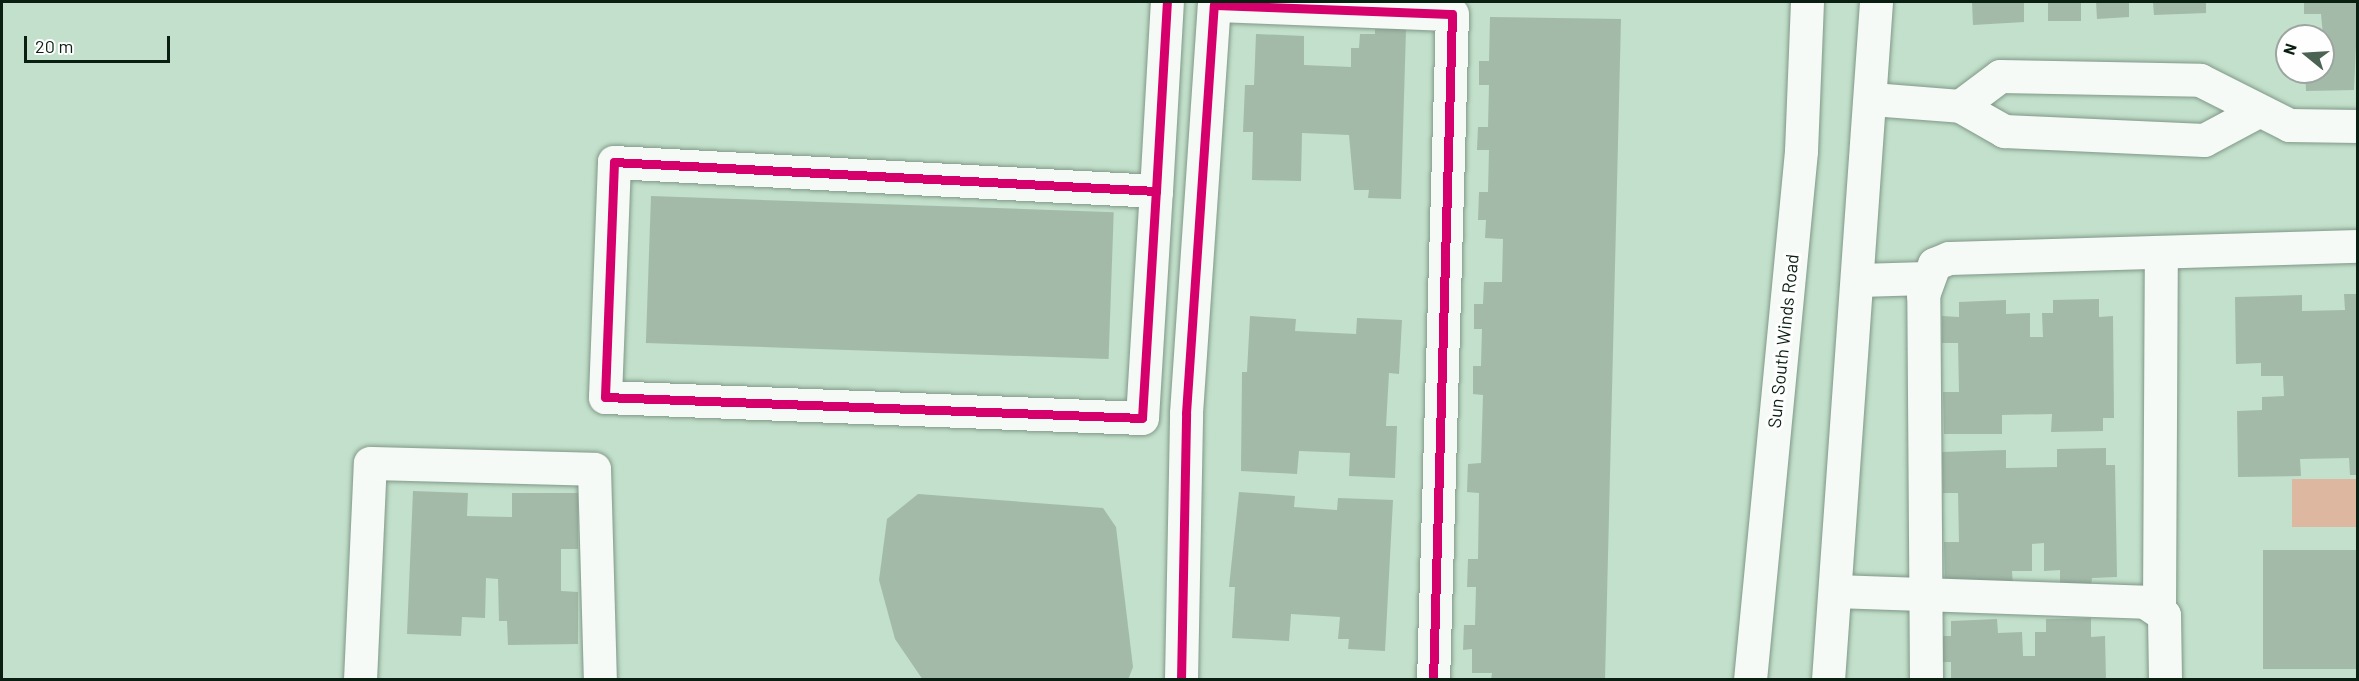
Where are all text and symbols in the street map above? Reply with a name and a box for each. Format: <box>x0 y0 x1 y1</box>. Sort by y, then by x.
scale bar <box>27 24 172 62</box>
north arrow <box>2275 24 2335 84</box>
text: 20 m <box>35 35 73 57</box>
text: N <box>2279 41 2300 57</box>
street label: Sun South Winds Road <box>1763 253 1803 429</box>

